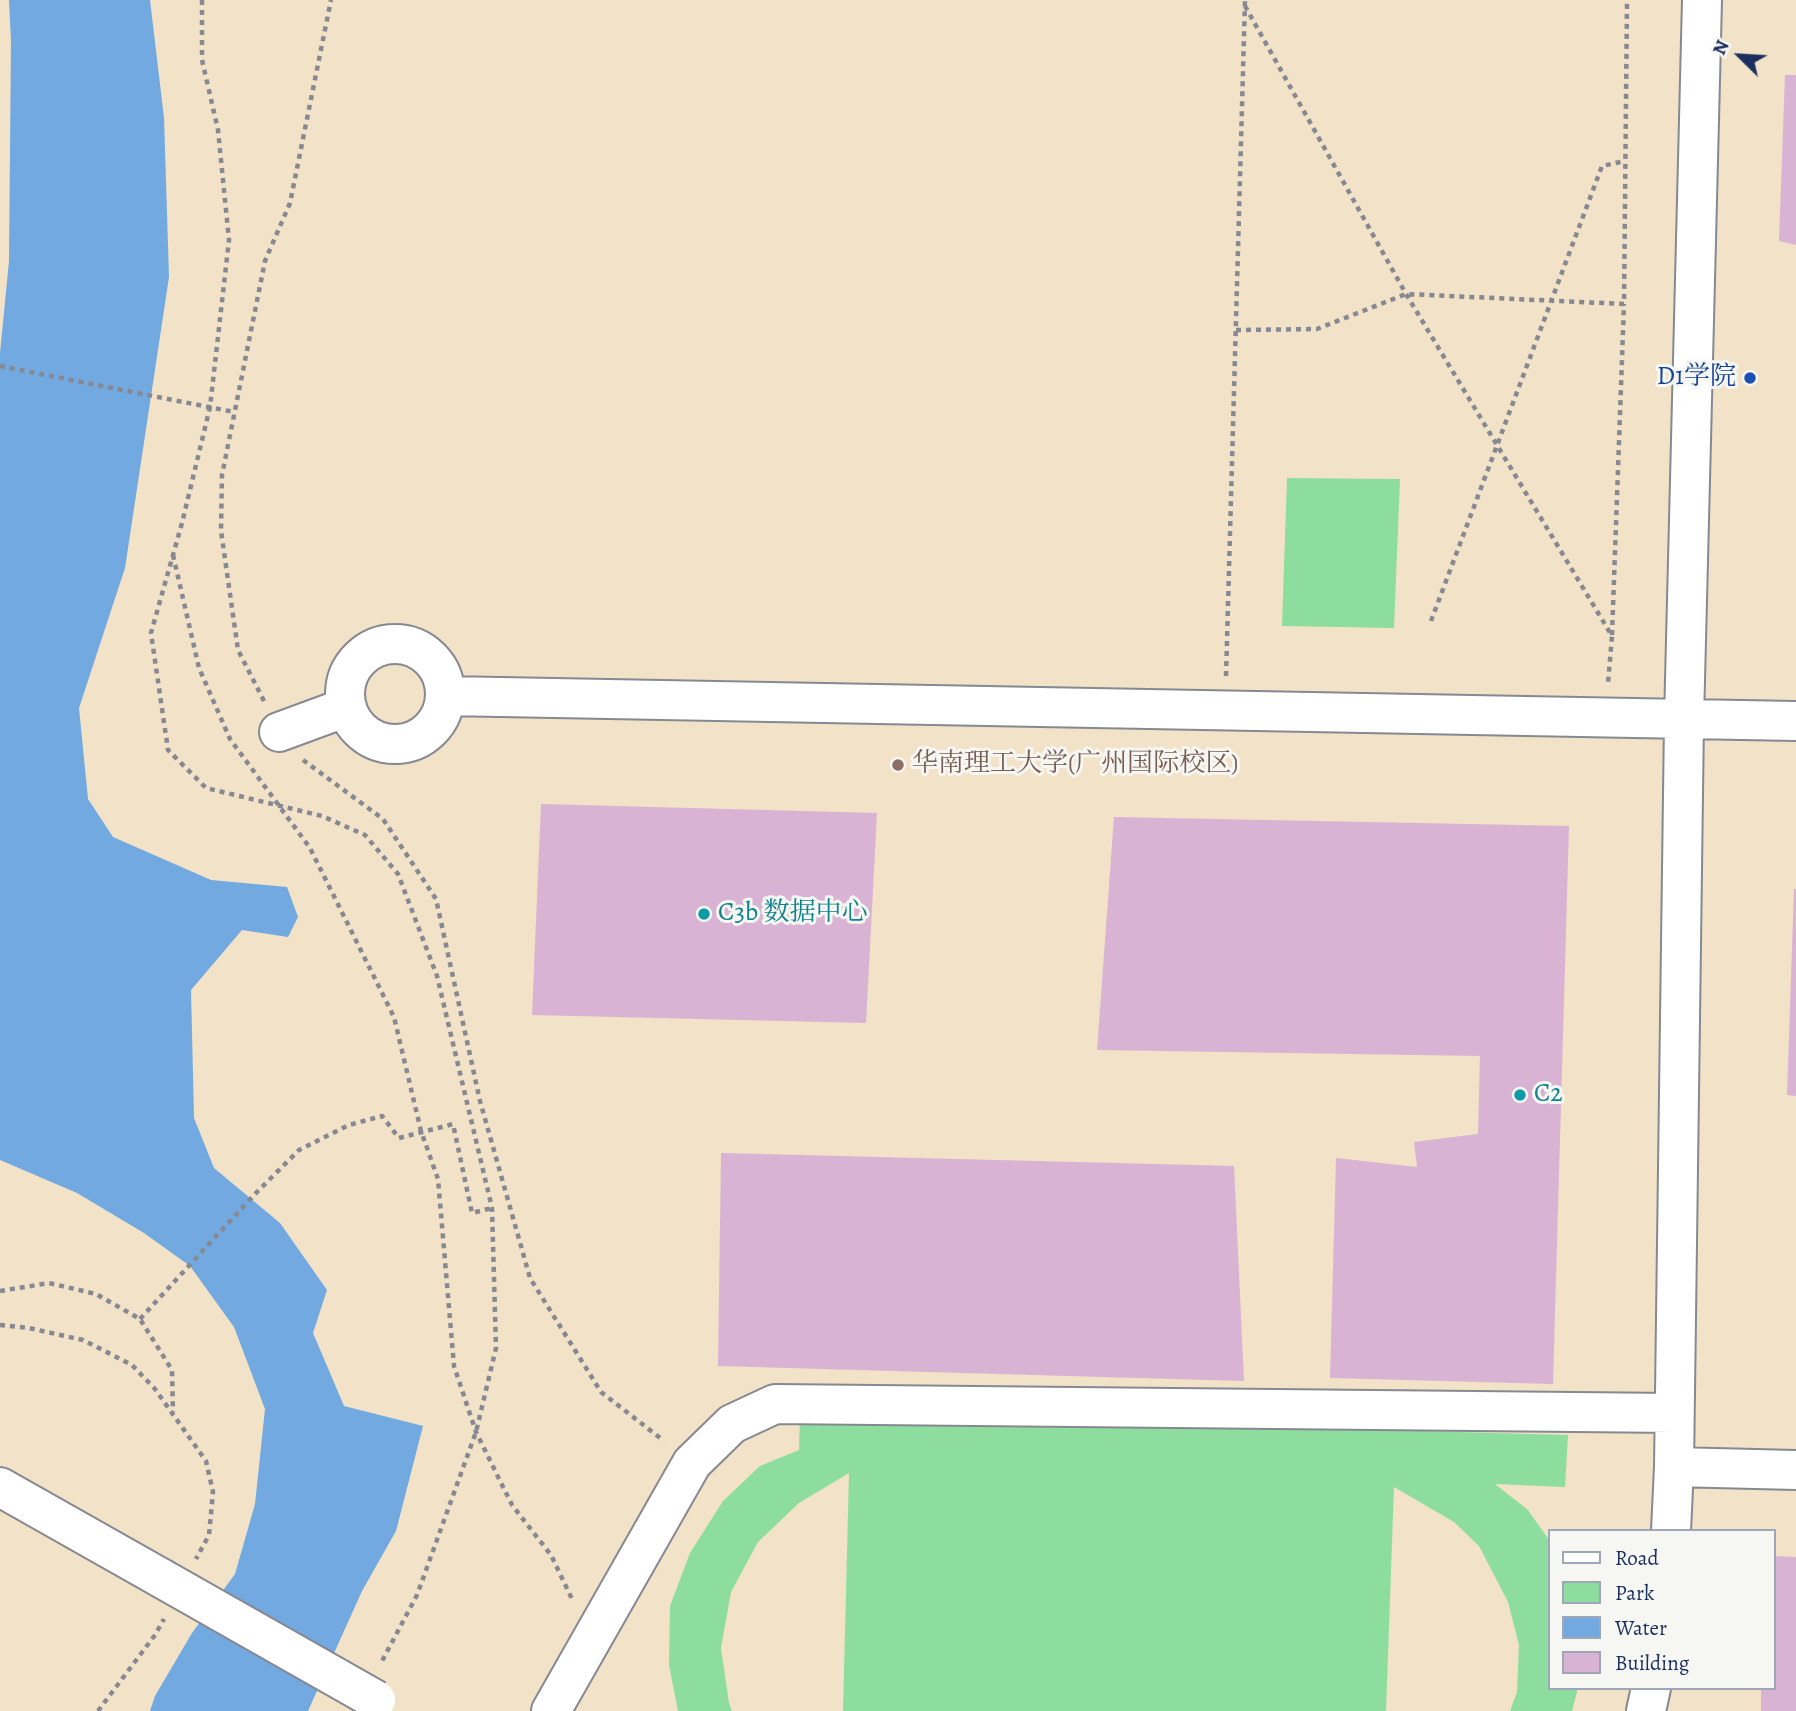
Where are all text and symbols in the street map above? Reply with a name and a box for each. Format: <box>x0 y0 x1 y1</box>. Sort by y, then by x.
north arrow <box>1705 21 1775 91</box>
text: N <box>1706 36 1736 59</box>
place label: D1学院 <box>1657 362 1736 394</box>
marker: D1学院 <box>1742 370 1758 386</box>
place label: 华南理工大学(广州国际校区) <box>912 749 1238 781</box>
marker: 华南理工大学(广州国际校区) <box>890 757 906 773</box>
place label: C3b 数据中心 <box>718 898 867 930</box>
marker: C3b 数据中心 <box>696 906 712 922</box>
place label: C2 <box>1534 1079 1563 1111</box>
marker: C2 <box>1512 1087 1528 1103</box>
legend <box>1548 1529 1775 1690</box>
text: Road <box>1615 1544 1659 1572</box>
text: Park <box>1615 1579 1654 1607</box>
text: Water <box>1615 1614 1667 1642</box>
text: Building <box>1615 1649 1689 1677</box>

